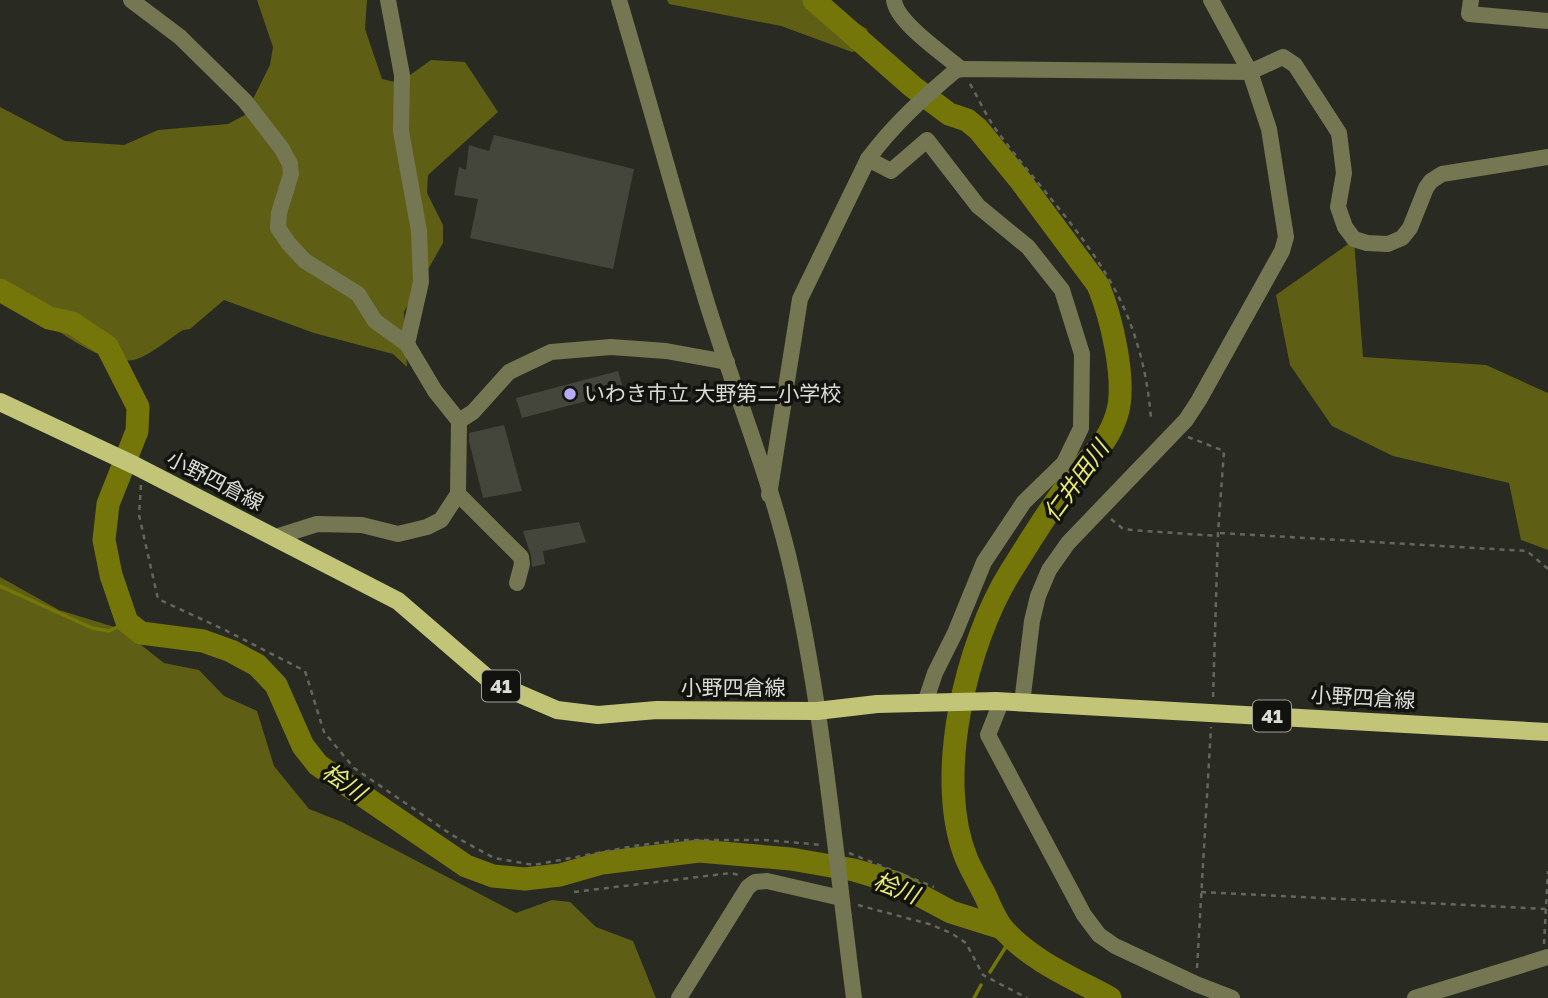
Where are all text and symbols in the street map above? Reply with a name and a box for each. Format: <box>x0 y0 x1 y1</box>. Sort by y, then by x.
place label: いわき市立 大野第二小学校 <box>584 380 841 406</box>
marker: いわき市立 大野第二小学校 <box>562 386 578 402</box>
water label: 仁井田川 <box>1037 433 1115 526</box>
street label: 小野四倉線 <box>163 445 268 516</box>
road number: 41 <box>482 670 520 702</box>
street label: 小野四倉線 <box>681 674 786 700</box>
street label: 小野四倉線 <box>1310 681 1416 713</box>
road number: 41 <box>1253 701 1291 732</box>
water label: 桧川 <box>318 757 374 808</box>
water label: 桧川 <box>870 866 926 909</box>

